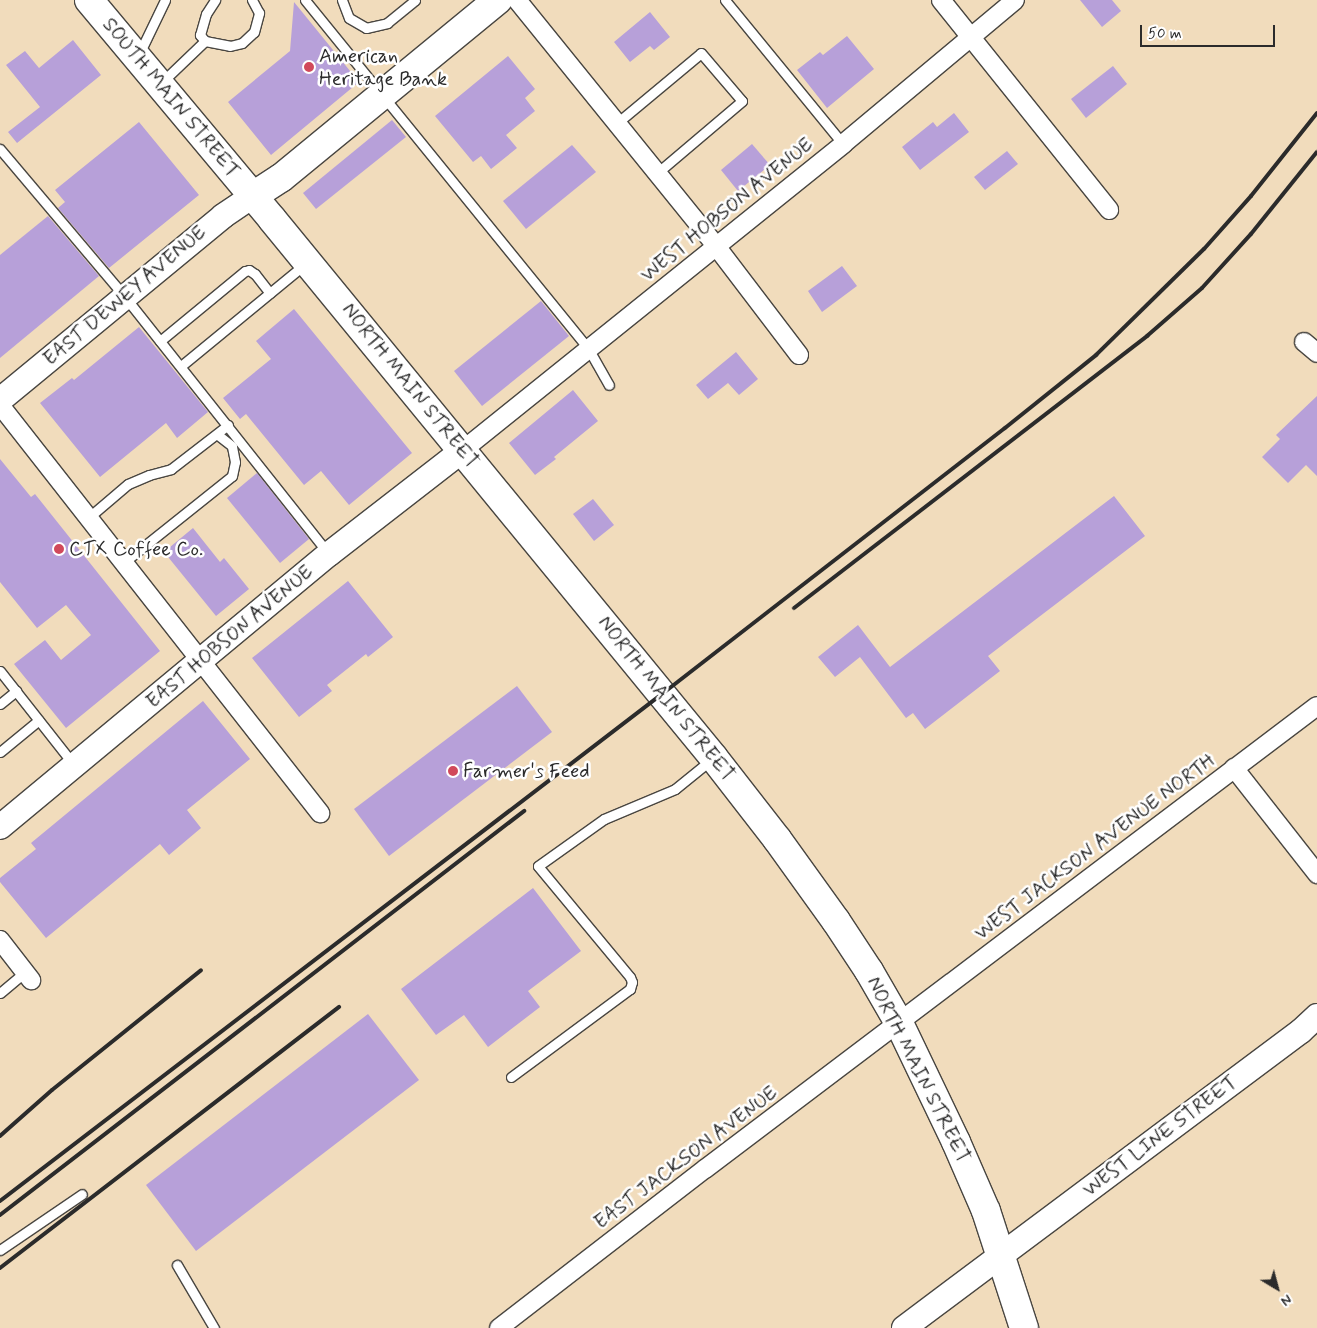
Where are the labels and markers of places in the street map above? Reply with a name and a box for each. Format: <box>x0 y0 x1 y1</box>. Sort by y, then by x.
place label: American Heritage Bank <box>319 44 444 91</box>
marker: American Heritage Bank <box>303 61 315 73</box>
place label: CTX Coffee Co. <box>69 537 203 561</box>
marker: CTX Coffee Co. <box>53 543 65 555</box>
place label: Farmer's Feed <box>463 759 588 783</box>
marker: Farmer's Feed <box>447 765 459 777</box>

